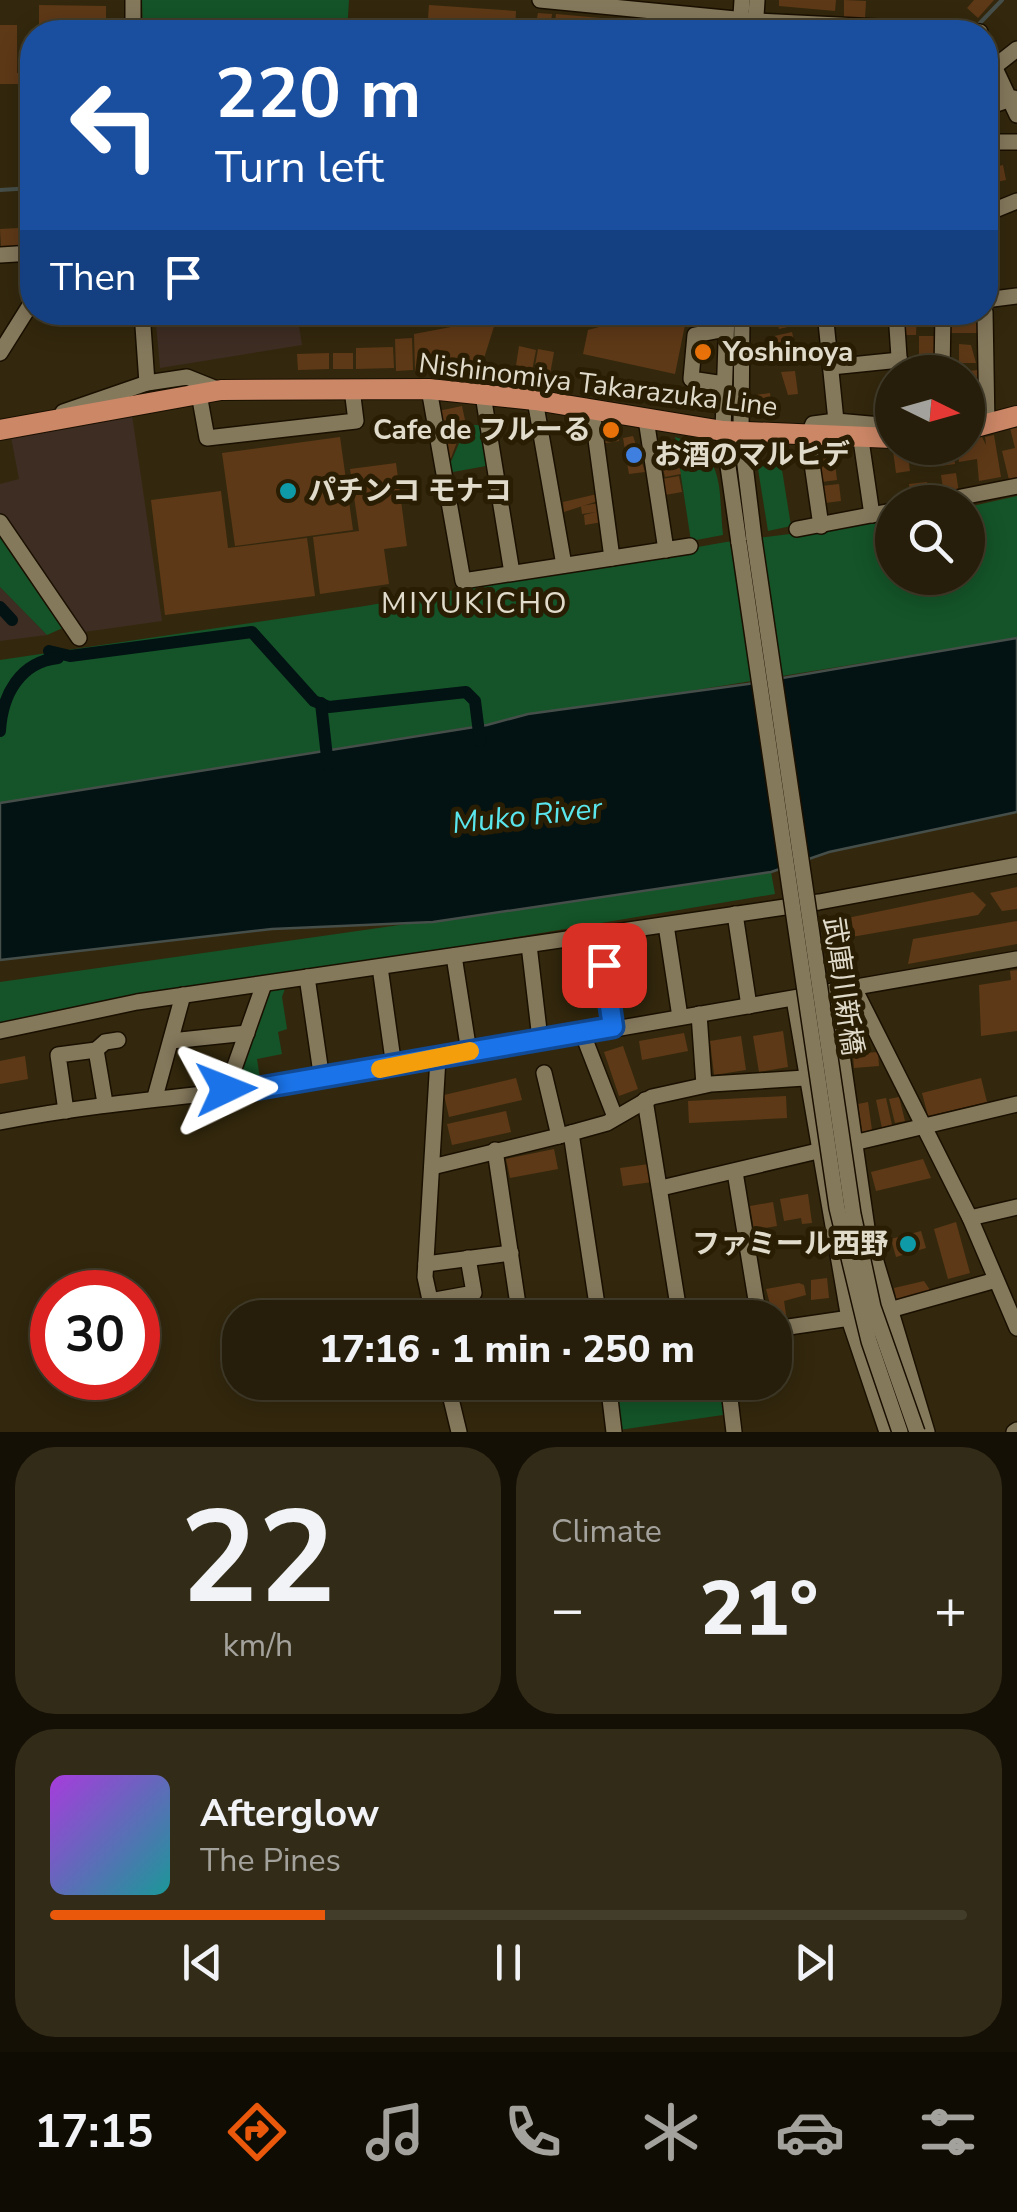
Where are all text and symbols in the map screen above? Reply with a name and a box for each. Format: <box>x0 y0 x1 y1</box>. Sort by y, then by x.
text: 220 m <box>215 46 421 142</box>
icon: left <box>50 60 180 190</box>
text: Turn left <box>215 137 384 198</box>
icon: arrive <box>156 250 211 305</box>
text: Then <box>50 252 136 303</box>
place label: Yoshinoya <box>722 333 853 371</box>
marker: Yoshinoya <box>692 341 714 363</box>
street label: Nishinomiya Takarazuka Line <box>416 344 780 426</box>
north arrow <box>875 355 985 465</box>
map controls <box>875 355 985 595</box>
place label: Cafe de フルーる <box>373 411 591 449</box>
marker: Cafe de フルーる <box>600 419 622 441</box>
place label: お酒のマルヒデ <box>654 436 850 474</box>
marker: お酒のマルヒデ <box>623 444 645 466</box>
place label: パチンコ モナコ <box>308 472 512 510</box>
marker: パチンコ モナコ <box>277 480 299 502</box>
button: search <box>875 485 985 595</box>
district label: MIYUKICHO <box>381 583 569 624</box>
water label: Muko River <box>450 788 605 844</box>
street label: 武庫川新橋 <box>814 914 872 1058</box>
pin <box>562 923 647 1008</box>
icon: arrive <box>577 938 632 993</box>
position arrow <box>174 1037 278 1141</box>
place label: ファミール西野 <box>692 1225 888 1263</box>
marker: ファミール西野 <box>897 1233 919 1255</box>
speed limit sign: 30 <box>30 1270 160 1400</box>
text: 17:16 · 1 min · 250 m <box>319 1324 695 1375</box>
text: 22 <box>180 1470 336 1647</box>
text: Climate <box>551 1510 662 1553</box>
text: 21° <box>700 1558 818 1660</box>
text: − <box>551 1572 584 1647</box>
text: + <box>934 1572 967 1647</box>
text: km/h <box>223 1624 293 1667</box>
text: Afterglow <box>200 1788 379 1839</box>
text: The Pines <box>200 1839 341 1882</box>
icon: previous <box>175 1935 230 1990</box>
icon: pause <box>481 1935 536 1990</box>
icon: next <box>787 1935 842 1990</box>
icon: directions <box>222 2097 292 2167</box>
icon: music <box>360 2097 430 2167</box>
icon: phone <box>498 2097 568 2167</box>
icon: climate <box>636 2097 706 2167</box>
icon: car <box>775 2097 845 2167</box>
icon: filters <box>913 2097 983 2167</box>
text: 17:15 <box>34 2102 153 2163</box>

